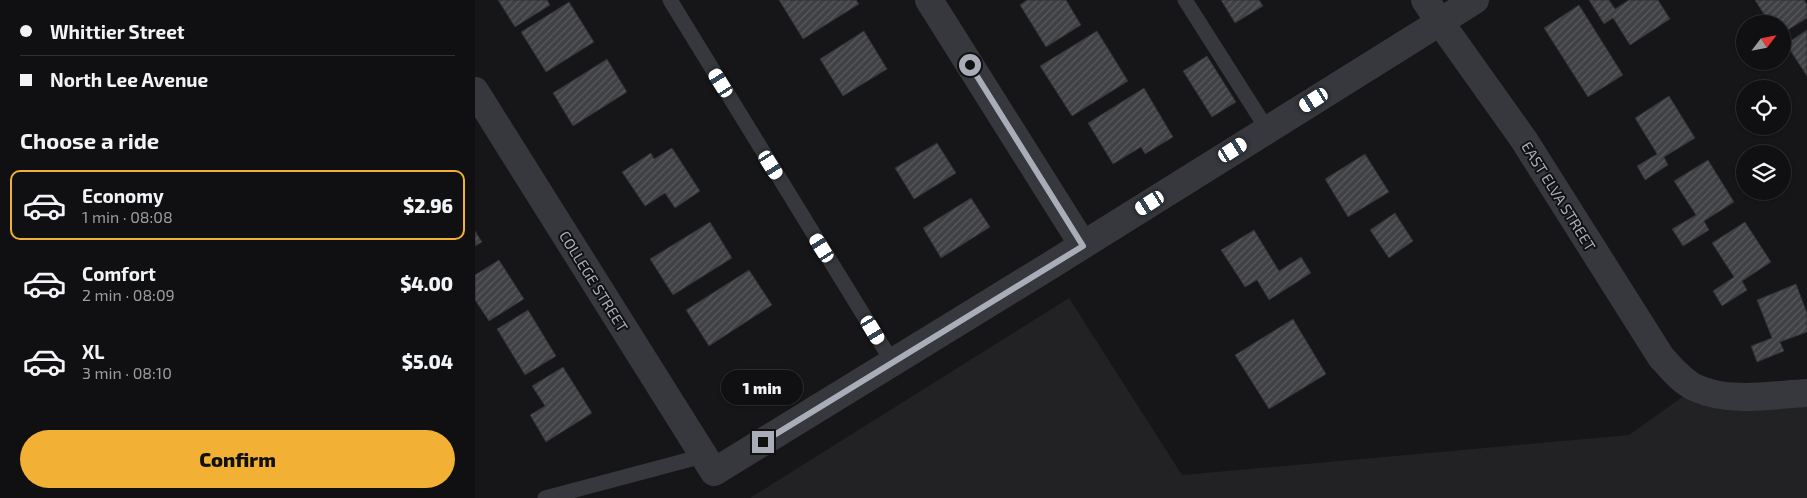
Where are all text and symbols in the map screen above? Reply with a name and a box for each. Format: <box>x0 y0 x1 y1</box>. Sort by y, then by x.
north arrow <box>1736 15 1791 70</box>
map controls <box>1736 15 1791 200</box>
text: Whittier Street <box>50 20 185 43</box>
route start <box>959 54 981 76</box>
car <box>706 66 735 100</box>
text: North Lee Avenue <box>50 68 208 91</box>
button: locate <box>1736 80 1791 135</box>
car <box>1297 86 1330 114</box>
text: Choose a ride <box>20 127 159 153</box>
car <box>1216 136 1249 164</box>
street label: EAST ELVA STREET <box>1518 138 1600 254</box>
button: layers <box>1736 145 1791 200</box>
car <box>756 148 785 182</box>
icon: car <box>22 183 67 228</box>
text: Economy <box>82 184 164 207</box>
car <box>1133 189 1166 217</box>
text: $2.96 <box>403 194 453 217</box>
text: 1 min · 08:08 <box>82 207 173 226</box>
street label: COLLEGE STREET <box>556 227 632 335</box>
car <box>807 231 836 265</box>
icon: car <box>22 261 67 306</box>
text: Comfort <box>82 262 156 285</box>
text: $4.00 <box>400 272 453 295</box>
text: 2 min · 08:09 <box>82 285 175 304</box>
car <box>858 313 887 347</box>
icon: car <box>22 339 67 384</box>
text: XL <box>82 340 104 363</box>
text: $5.04 <box>402 350 453 373</box>
text: 3 min · 08:10 <box>82 363 172 382</box>
callout: 1 min <box>722 370 804 404</box>
text: 1 min <box>742 378 782 397</box>
button: Confirm <box>20 430 455 488</box>
route end <box>752 431 774 453</box>

